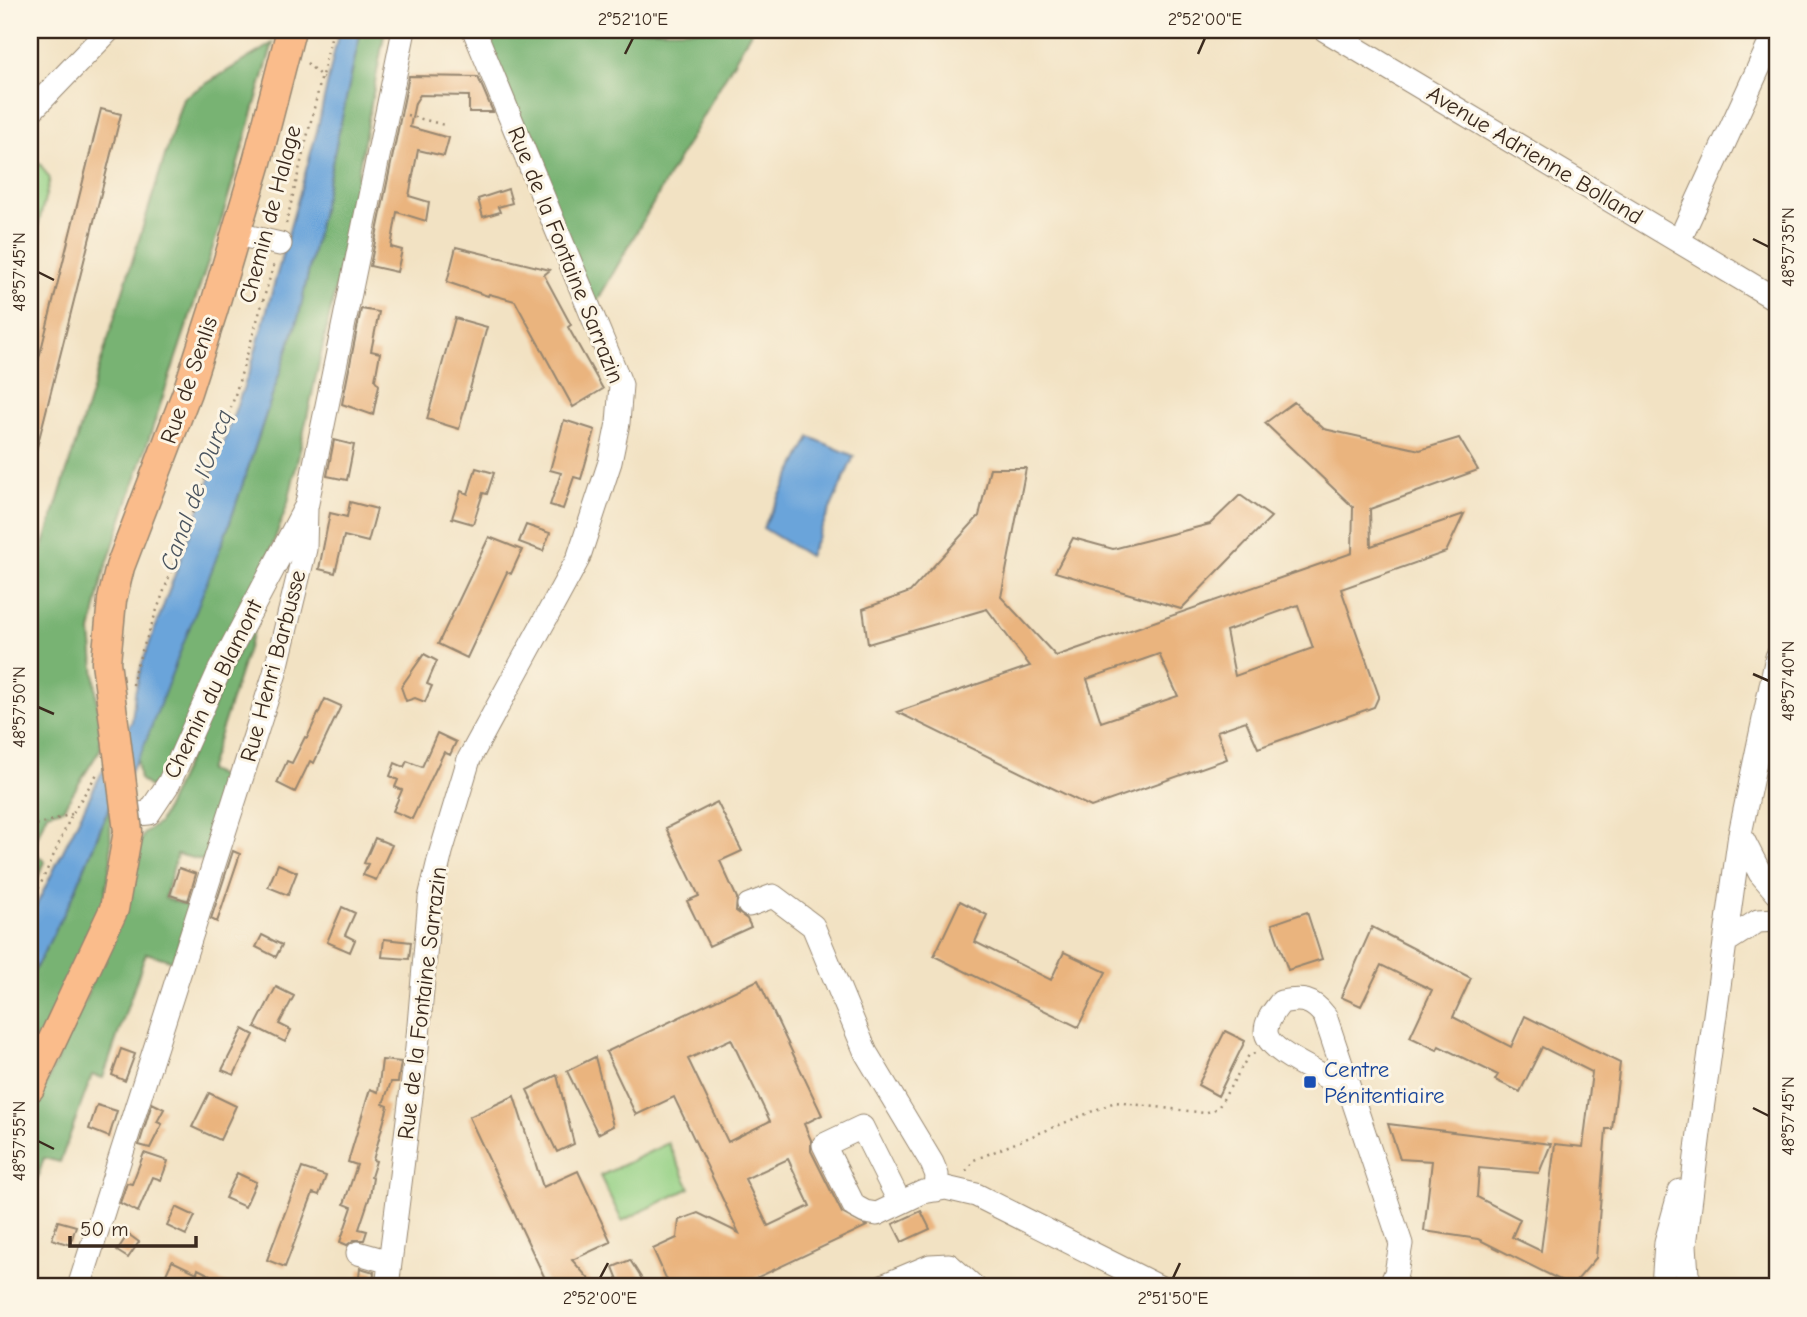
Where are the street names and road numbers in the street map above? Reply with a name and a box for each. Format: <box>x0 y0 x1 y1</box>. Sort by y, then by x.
street label: Avenue Adrienne Bolland <box>1422 80 1648 230</box>
street label: Chemin de Halage <box>233 122 307 306</box>
street label: Rue de la Fontaine Sarrazin <box>502 123 630 387</box>
street label: Rue de Senlis <box>155 313 223 447</box>
street label: Rue Henri Barbusse <box>234 567 312 765</box>
street label: Chemin du Blamont <box>158 594 269 783</box>
street label: Rue de la Fontaine Sarrazin <box>392 865 452 1141</box>

